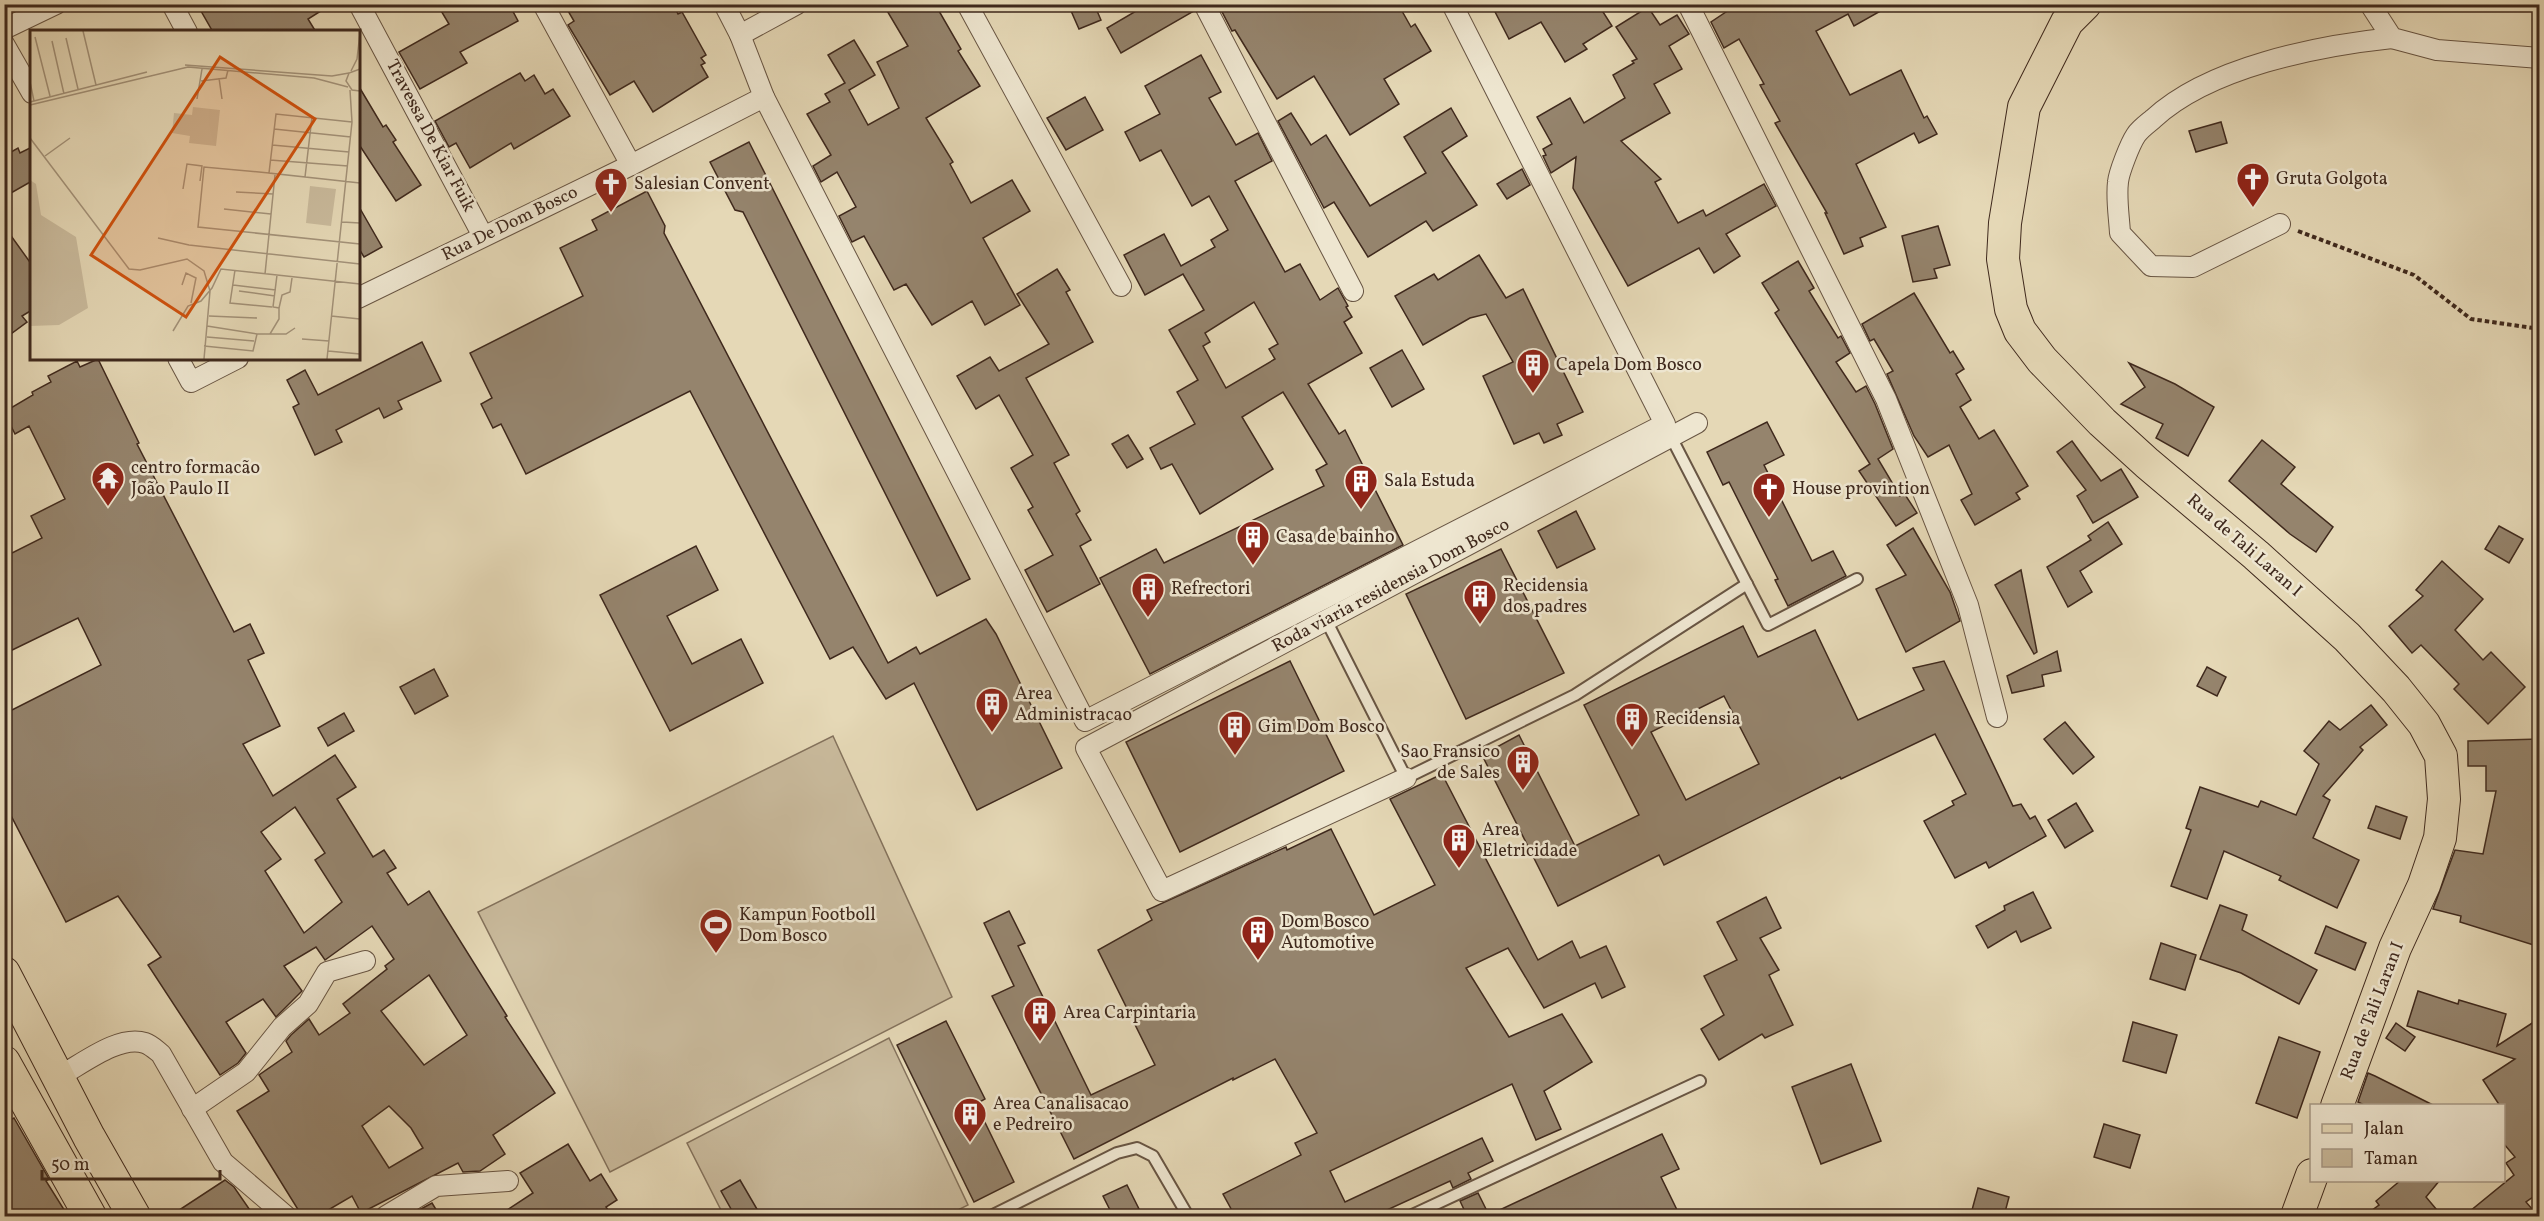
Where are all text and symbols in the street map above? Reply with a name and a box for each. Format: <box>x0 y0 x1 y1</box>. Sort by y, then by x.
inset map <box>30 30 360 360</box>
street label: Travessa De Kiar Fuik <box>379 55 481 217</box>
church icon: Gruta Golgota <box>2235 161 2271 208</box>
church icon: Salesian Convent <box>593 166 629 213</box>
place label: Gruta Golgota <box>2276 167 2388 192</box>
place label: Salesian Convent <box>634 172 770 197</box>
street label: Rua De Dom Bosco <box>438 180 582 268</box>
building icon: Capela Dom Bosco <box>1515 347 1551 394</box>
place label: Capela Dom Bosco <box>1556 353 1702 378</box>
place label: centro formacão João Paulo II <box>131 456 260 502</box>
temple icon: centro formacão João Paulo II <box>90 460 126 507</box>
building icon: Sala Estuda <box>1343 463 1379 510</box>
place label: Sala Estuda <box>1384 469 1475 494</box>
church icon: House provintion <box>1751 471 1787 518</box>
place label: House provintion <box>1792 477 1930 502</box>
street label: Rua de Tali Laran I <box>2181 489 2307 603</box>
street label: Roda viaria residensia Dom Bosco <box>1268 513 1514 659</box>
building icon: Casa de bainho <box>1235 519 1271 566</box>
place label: Casa de bainho <box>1276 525 1395 550</box>
building icon: Refrectori <box>1130 571 1166 618</box>
place label: Recidensia dos padres <box>1503 574 1588 620</box>
place label: Refrectori <box>1171 577 1250 602</box>
building icon: Recidensia dos padres <box>1462 578 1498 625</box>
place label: Area Administracao <box>1015 682 1132 728</box>
building icon: Area Administracao <box>974 686 1010 733</box>
building icon: Recidensia <box>1614 701 1650 748</box>
place label: Recidensia <box>1655 707 1740 732</box>
building icon: Gim Dom Bosco <box>1217 709 1253 756</box>
place label: Gim Dom Bosco <box>1258 715 1384 740</box>
place label: Sao Fransico de Sales <box>1400 740 1500 786</box>
building icon: Sao Fransico de Sales <box>1505 744 1541 791</box>
place label: Area Eletricidade <box>1482 818 1577 864</box>
building icon: Area Eletricidade <box>1441 822 1477 869</box>
place label: Kampun Footboll Dom Bosco <box>739 903 876 949</box>
sports icon: Kampun Footboll Dom Bosco <box>698 907 734 954</box>
place label: Dom Bosco Automotive <box>1281 910 1374 956</box>
building icon: Dom Bosco Automotive <box>1240 914 1276 961</box>
street label: Rua de Tali Laran I <box>2335 938 2411 1084</box>
building icon: Area Carpintaria <box>1022 995 1058 1042</box>
place label: Area Carpintaria <box>1063 1001 1196 1026</box>
place label: Area Canalisacao e Pedreiro <box>993 1092 1129 1138</box>
building icon: Area Canalisacao e Pedreiro <box>952 1096 988 1143</box>
legend <box>2310 1104 2505 1182</box>
text: Jalan <box>2364 1117 2404 1142</box>
scale bar <box>42 1143 220 1181</box>
text: Taman <box>2364 1147 2418 1172</box>
text: 50 m <box>51 1153 90 1178</box>

